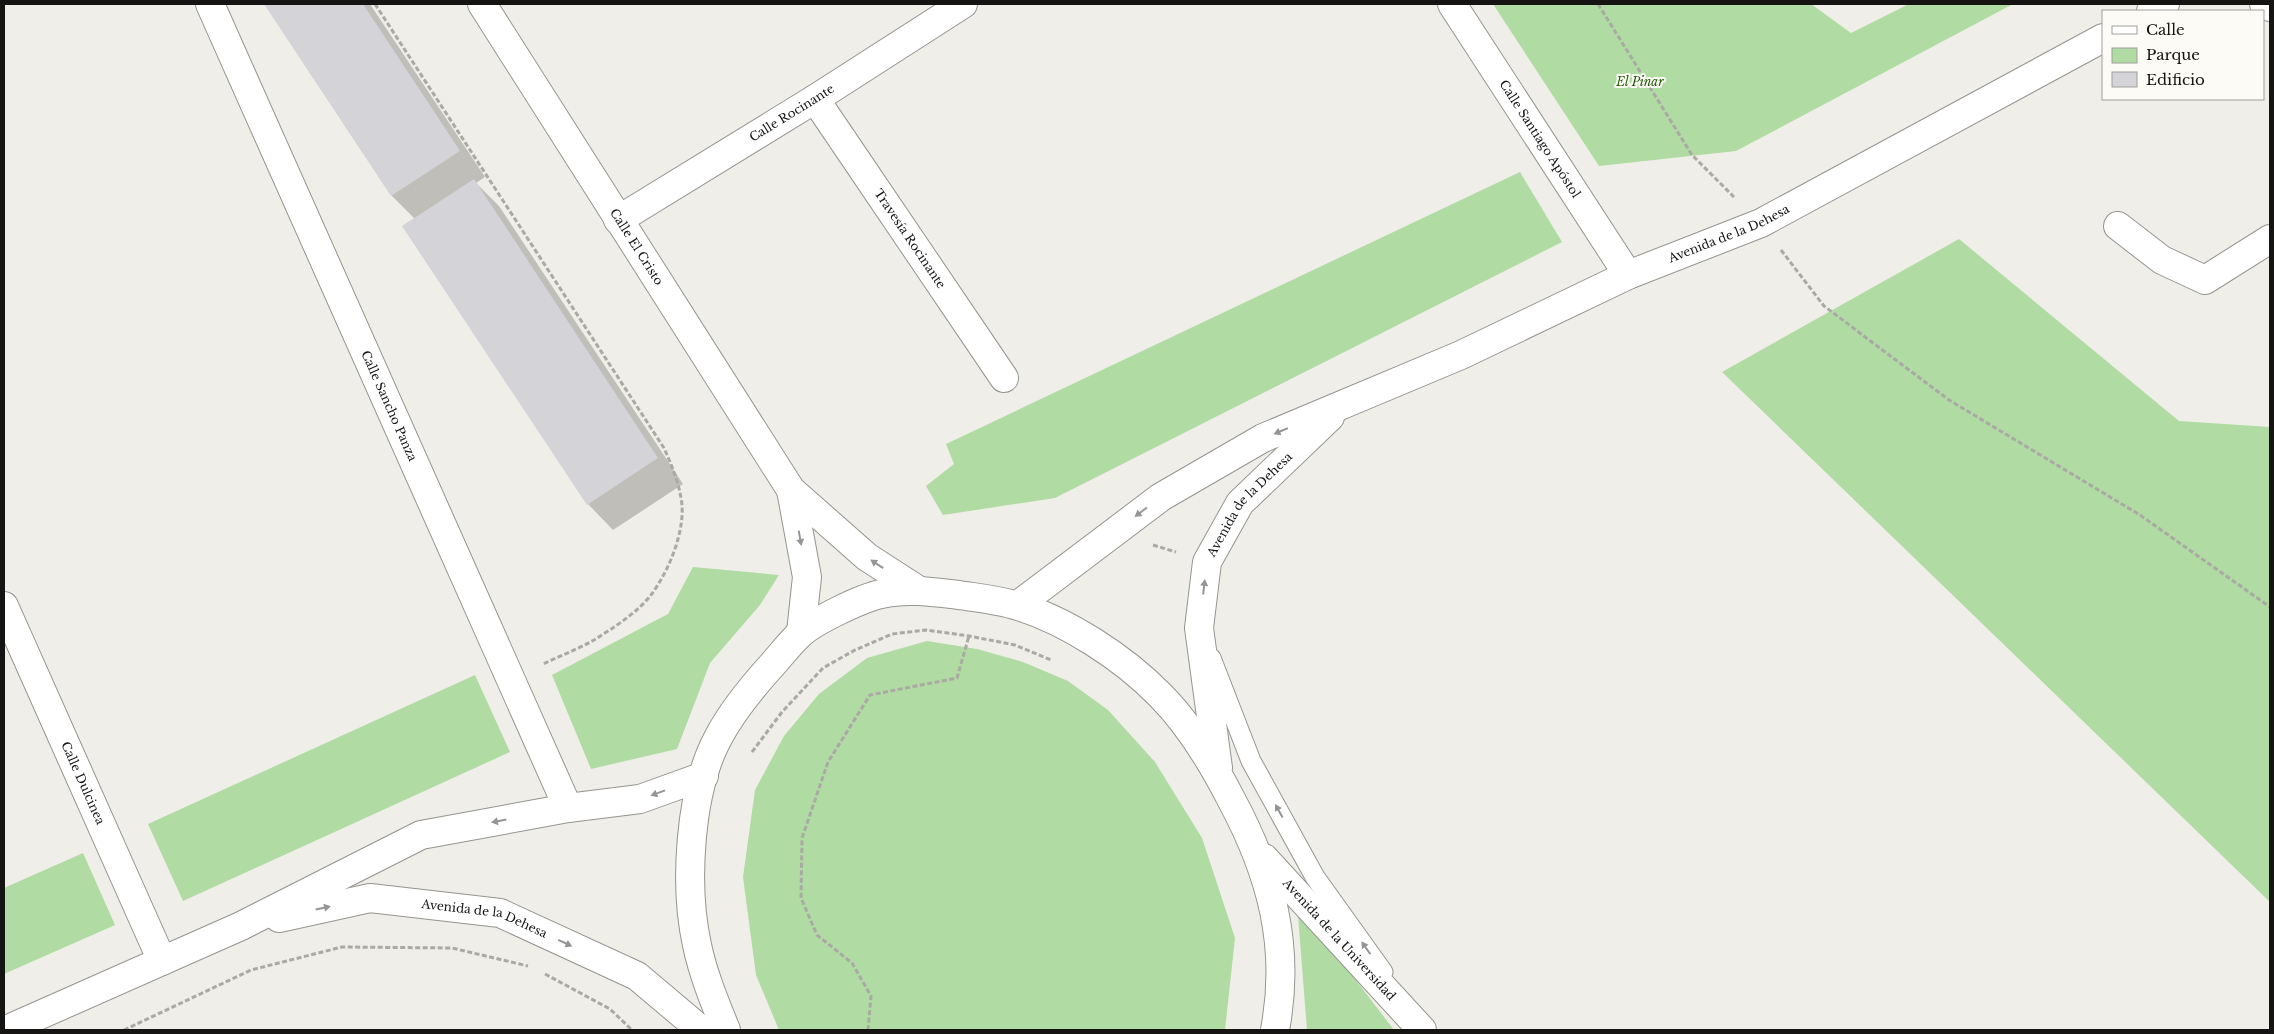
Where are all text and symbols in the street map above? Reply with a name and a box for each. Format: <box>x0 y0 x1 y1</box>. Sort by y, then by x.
legend <box>2102 10 2264 100</box>
text: Calle <box>2146 20 2185 39</box>
text: Parque <box>2146 45 2200 64</box>
text: Edificio <box>2146 70 2205 89</box>
park label: El Pinar <box>1615 74 1664 89</box>
street label: Calle Santiago Apóstol <box>1496 77 1584 201</box>
street label: Calle Rocinante <box>746 81 837 145</box>
street label: Travesía Rocinante <box>871 186 949 291</box>
street label: Avenida de la Dehesa <box>1665 201 1792 266</box>
street label: Calle El Cristo <box>607 206 667 288</box>
street label: Calle Sancho Panza <box>358 348 421 464</box>
one-way arrow <box>1274 427 1288 435</box>
street label: Avenida de la Dehesa <box>1203 449 1295 560</box>
one-way arrow <box>1134 507 1148 517</box>
one-way arrow <box>796 531 804 547</box>
one-way arrow <box>871 559 884 568</box>
one-way arrow <box>1200 579 1208 595</box>
street label: Calle Dulcinea <box>58 739 108 827</box>
one-way arrow <box>650 789 665 797</box>
one-way arrow <box>1274 804 1283 817</box>
one-way arrow <box>490 817 506 825</box>
street label: Avenida de la Universidad <box>1279 875 1399 1003</box>
street label: Avenida de la Dehesa <box>420 896 550 941</box>
one-way arrow <box>316 904 332 912</box>
one-way arrow <box>558 939 572 947</box>
one-way arrow <box>1361 941 1371 954</box>

